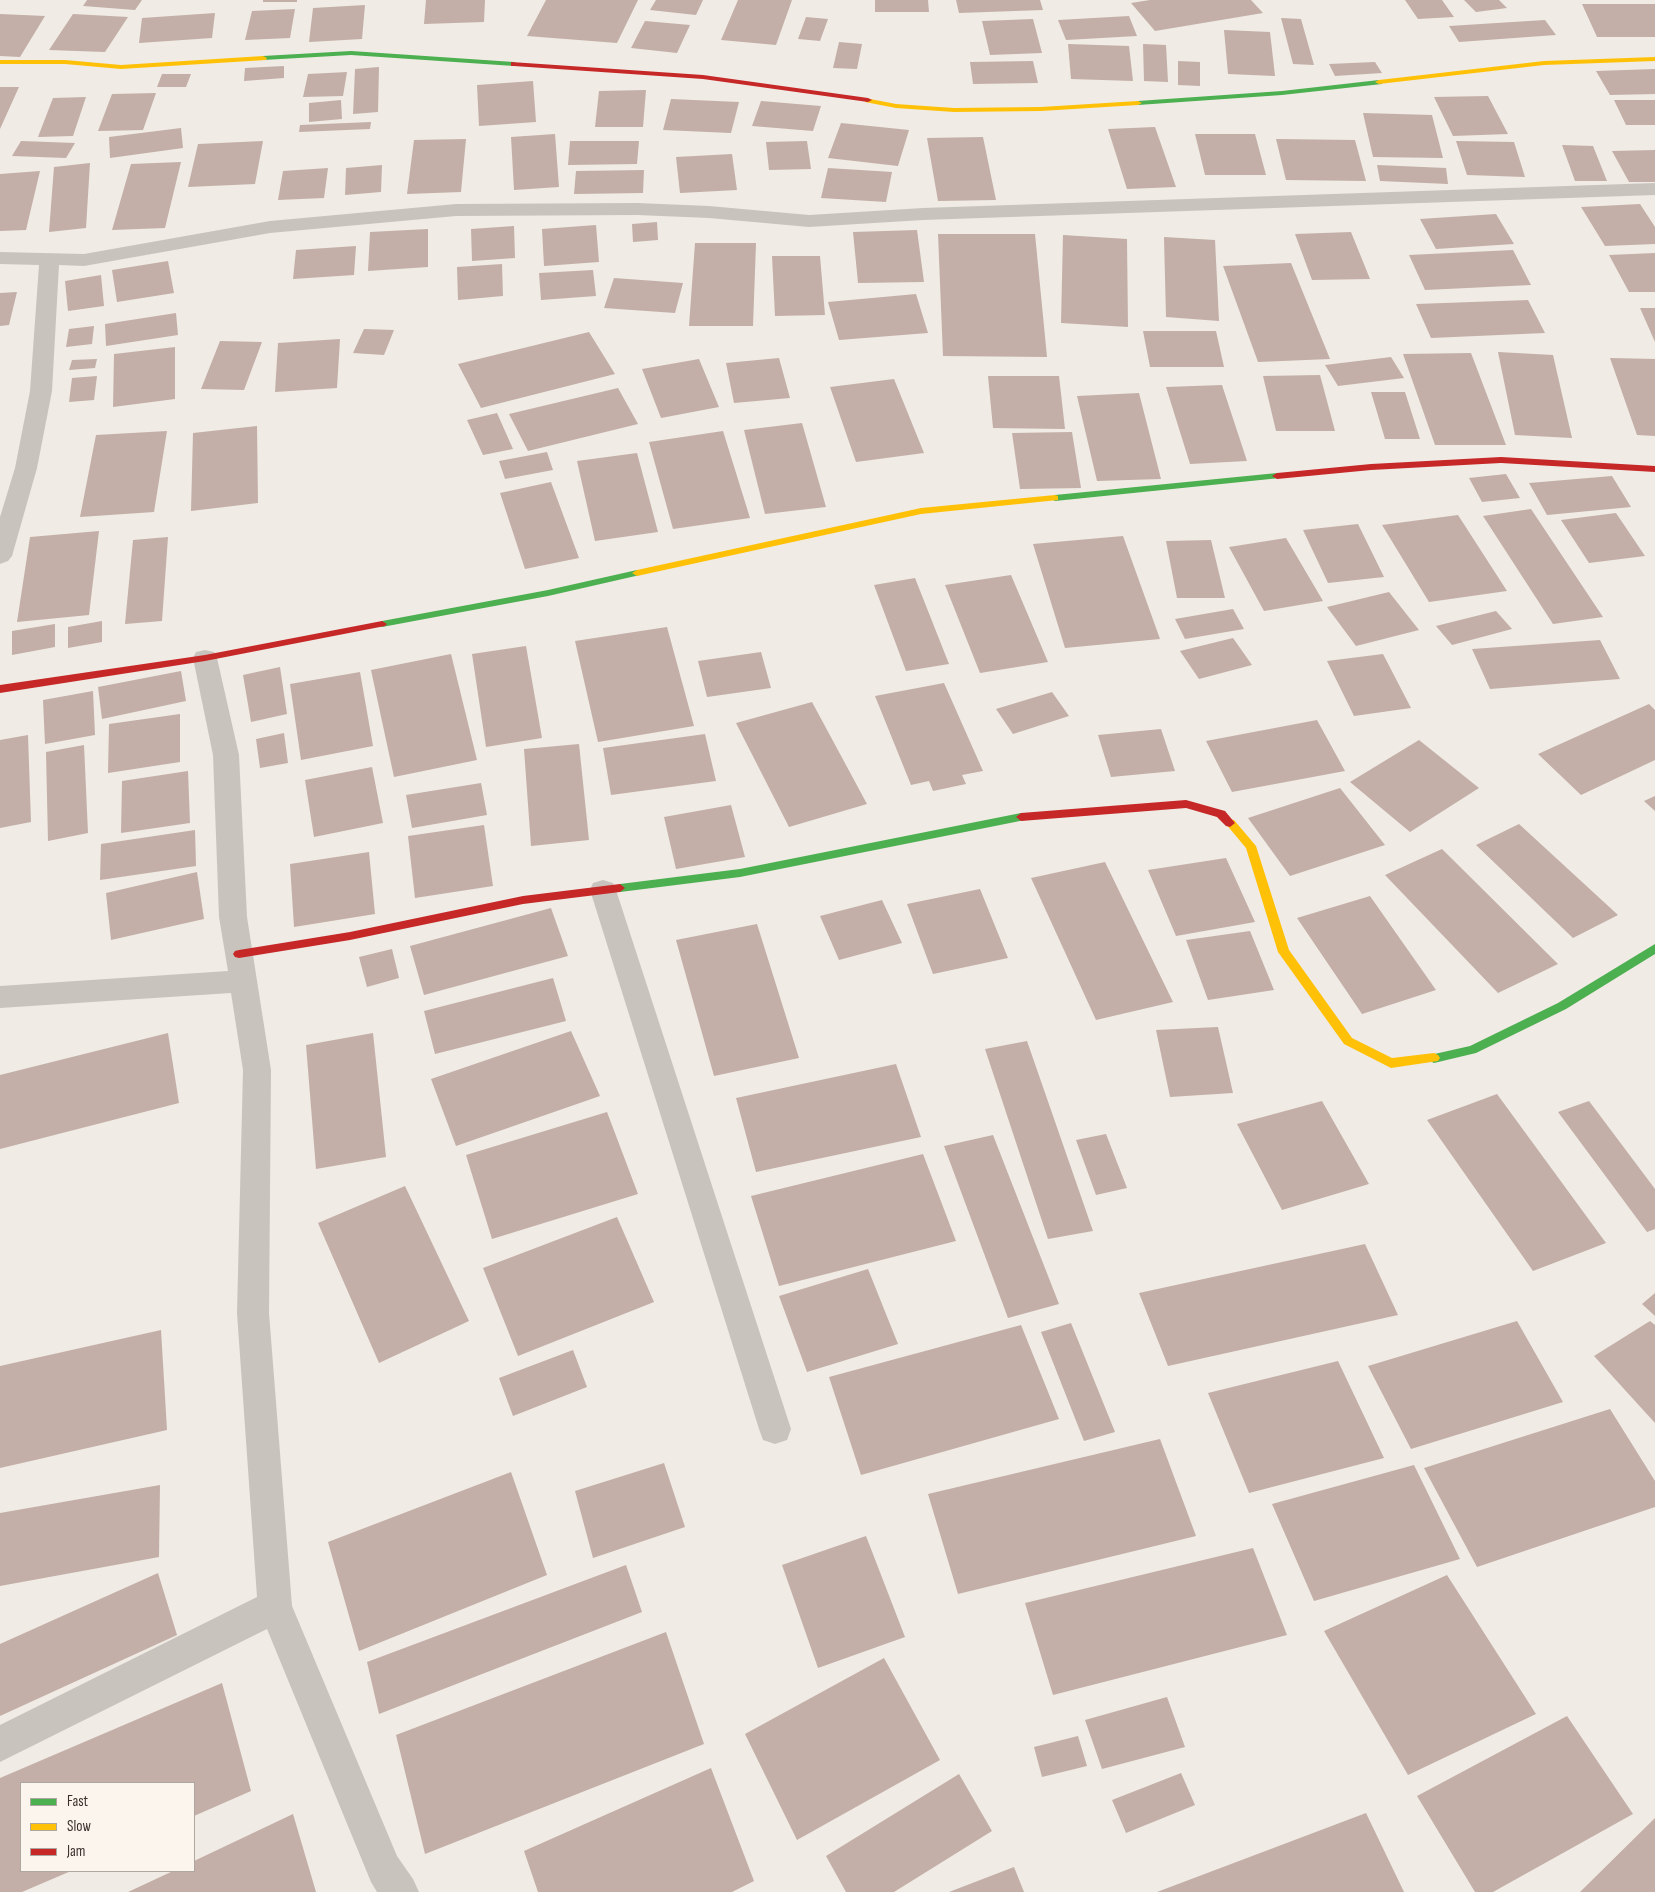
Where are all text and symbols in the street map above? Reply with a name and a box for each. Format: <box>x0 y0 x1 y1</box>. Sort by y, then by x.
legend <box>20 1782 195 1872</box>
text: Fast <box>67 1792 88 1811</box>
text: Slow <box>67 1817 91 1836</box>
text: Jam <box>67 1842 85 1861</box>

